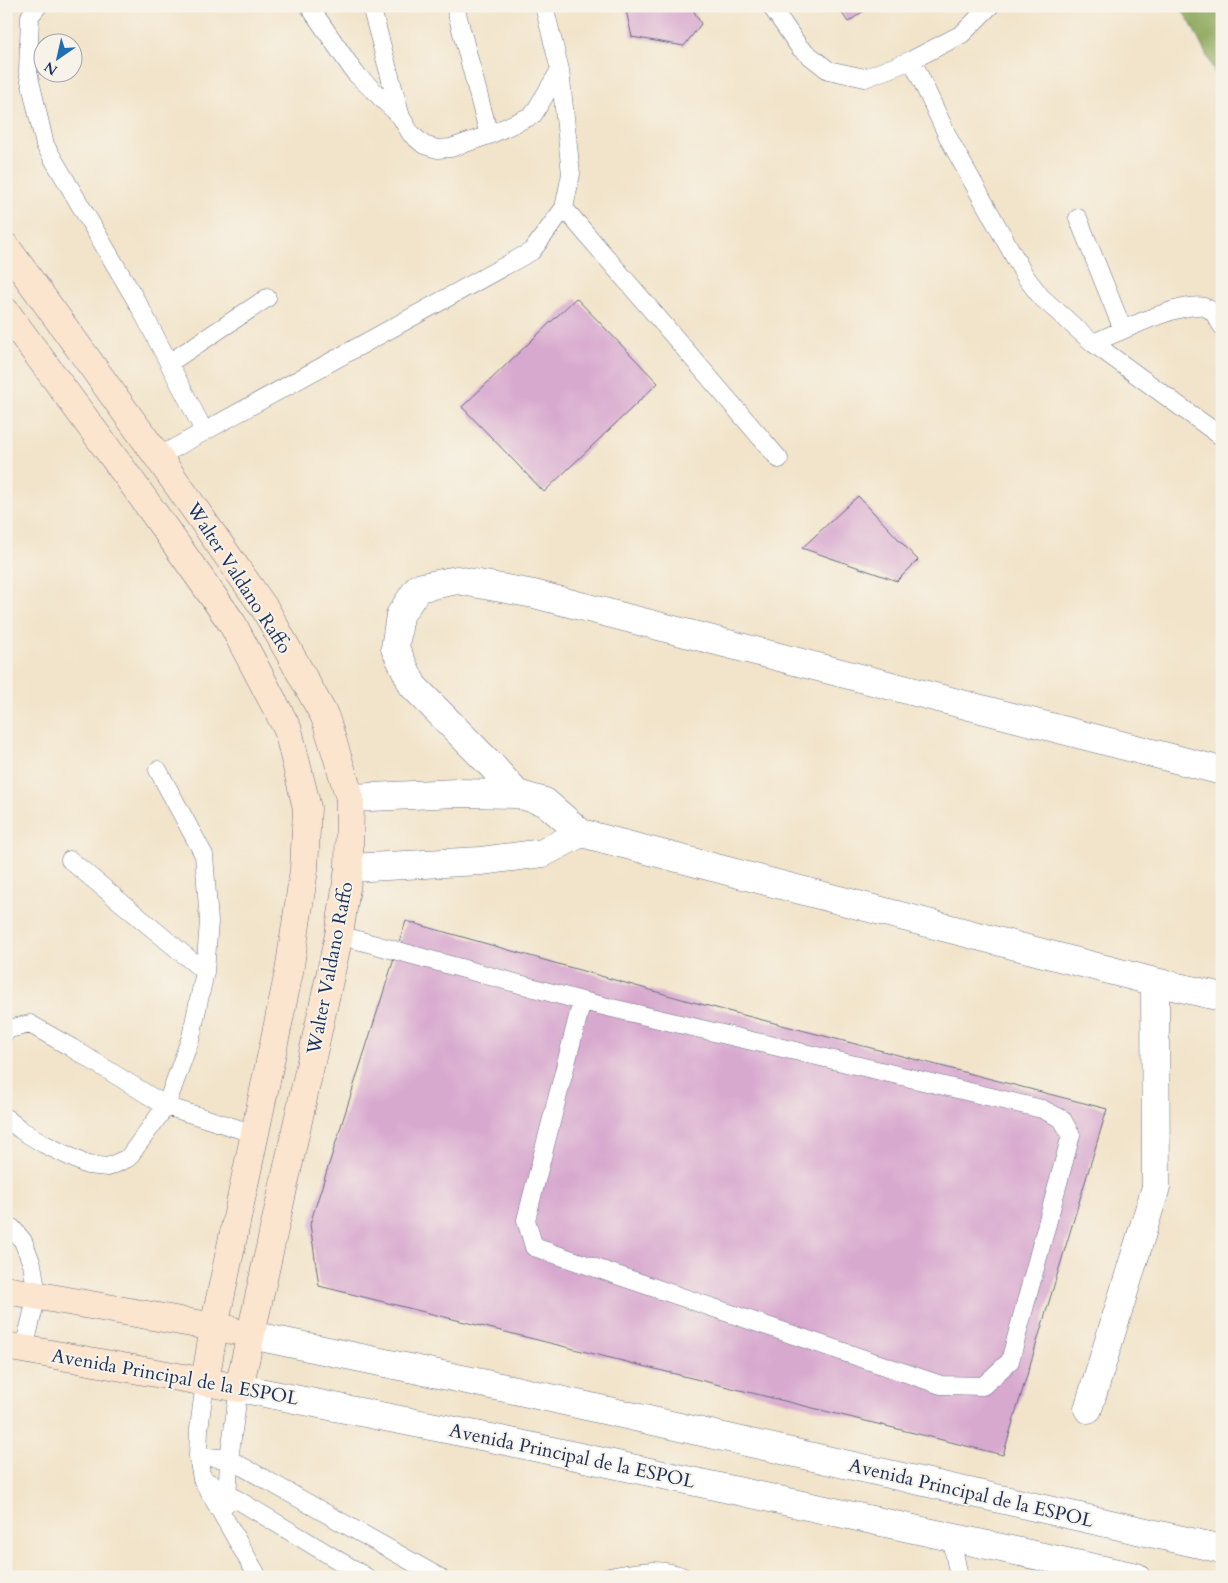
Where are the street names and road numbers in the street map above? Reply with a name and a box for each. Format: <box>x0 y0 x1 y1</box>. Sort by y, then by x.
street label: Walter Valdano Raffo <box>180 497 298 659</box>
street label: Walter Valdano Raffo <box>300 880 359 1057</box>
street label: Avenida Principal de la ESPOL <box>49 1342 301 1412</box>
street label: Avenida Principal de la ESPOL <box>447 1417 698 1495</box>
street label: Avenida Principal de la ESPOL <box>846 1452 1096 1534</box>

